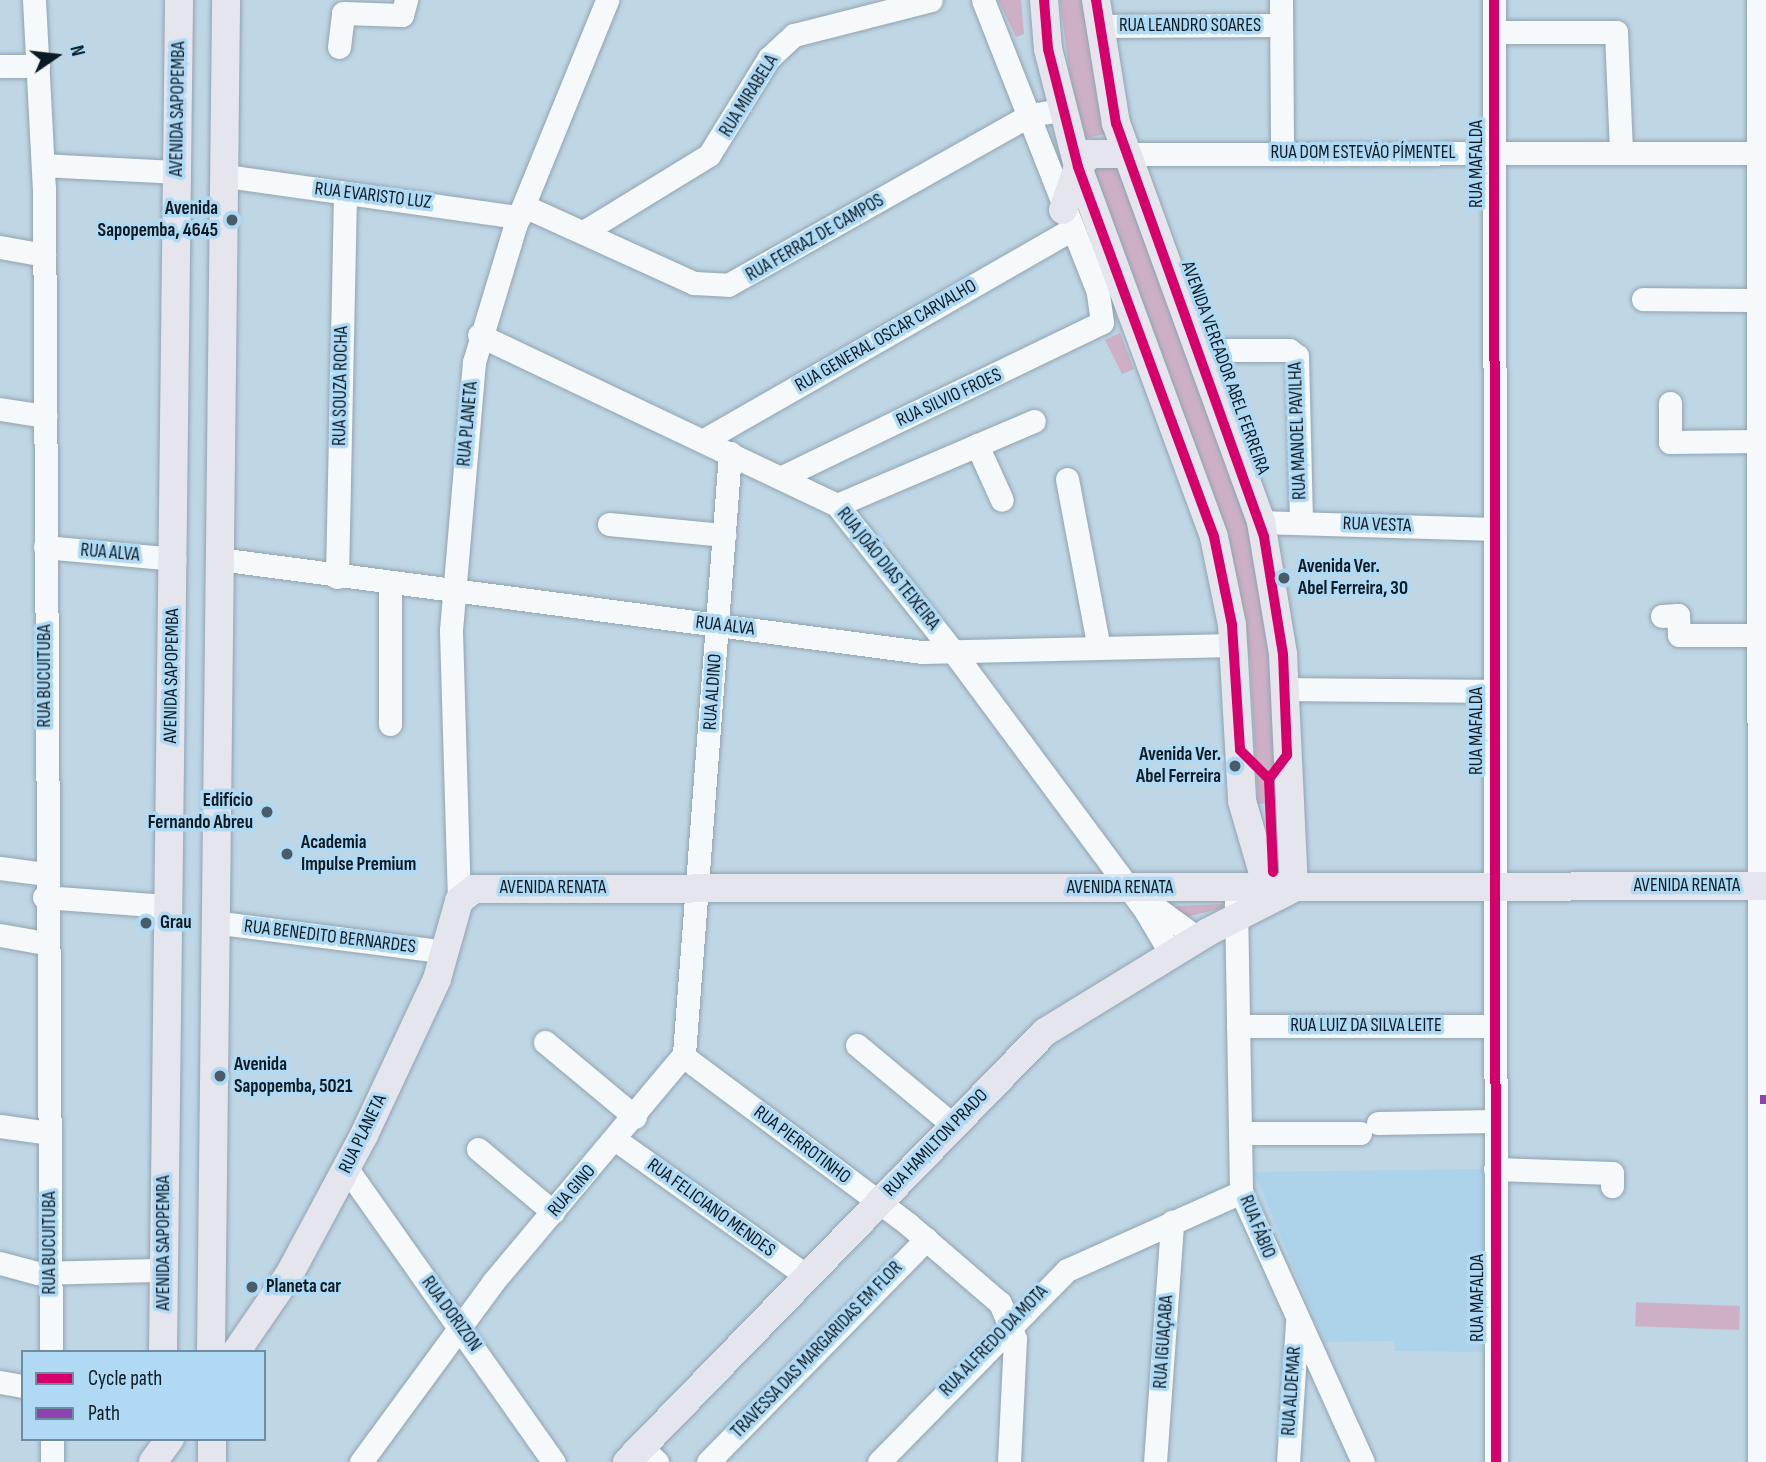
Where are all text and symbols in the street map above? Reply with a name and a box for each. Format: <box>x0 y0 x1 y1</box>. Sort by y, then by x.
street label: RUA LEANDRO SOARES <box>1119 15 1261 37</box>
north arrow <box>21 21 91 91</box>
street label: AVENIDA SAPOPEMBA <box>165 41 191 177</box>
text: N <box>64 43 89 59</box>
street label: RUA MIRABELA <box>715 51 783 141</box>
street label: RUA MAFALDA <box>1466 120 1488 208</box>
street label: RUA DOM ESTEVÃO PÍMENTEL <box>1270 142 1456 164</box>
street label: RUA EVARISTO LUZ <box>313 178 433 214</box>
street label: RUA FERRAZ DE CAMPOS <box>742 189 888 287</box>
place label: Avenida Sapopemba, 4645 <box>98 198 218 242</box>
marker: Avenida Sapopemba, 4645 <box>224 212 240 228</box>
street label: AVENIDA VEREADOR ABEL FERREIRA <box>1176 258 1274 478</box>
street label: RUA GENERAL OSCAR CARVALHO <box>791 275 981 397</box>
street label: RUA SOUZA ROCHA <box>329 326 353 446</box>
street label: RUA MANOEL PAVILHA <box>1284 362 1312 500</box>
street label: RUA SILVIO FROES <box>893 364 1005 432</box>
street label: RUA PLANETA <box>453 381 483 467</box>
street label: RUA JOÃO DIAS TEIXEIRA <box>832 503 944 635</box>
street label: RUA VESTA <box>1342 512 1412 538</box>
street label: RUA ALVA <box>79 539 141 567</box>
place label: Avenida Ver. Abel Ferreira, 30 <box>1298 556 1408 600</box>
marker: Avenida Ver. Abel Ferreira, 30 <box>1276 570 1292 586</box>
street label: AVENIDA SAPOPEMBA <box>159 608 185 744</box>
street label: RUA ALVA <box>694 611 756 641</box>
street label: RUA BUCUITUBA <box>34 624 56 728</box>
street label: RUA ALDINO <box>699 653 727 731</box>
street label: RUA MAFALDA <box>1466 687 1488 775</box>
place label: Avenida Ver. Abel Ferreira <box>1136 744 1221 788</box>
marker: Avenida Ver. Abel Ferreira <box>1227 758 1243 774</box>
place label: Edifício Fernando Abreu <box>148 790 253 834</box>
marker: Edifício Fernando Abreu <box>259 804 275 820</box>
place label: Academia Impulse Premium <box>301 832 416 876</box>
marker: Academia Impulse Premium <box>279 846 295 862</box>
street label: AVENIDA RENATA <box>1634 875 1740 897</box>
street label: AVENIDA RENATA <box>500 877 606 899</box>
street label: AVENIDA RENATA <box>1067 877 1173 899</box>
place label: Grau <box>160 912 192 934</box>
marker: Grau <box>138 915 154 931</box>
street label: RUA BENEDITO BERNARDES <box>243 915 417 959</box>
street label: RUA LUIZ DA SILVA LEITE <box>1290 1015 1442 1037</box>
place label: Avenida Sapopemba, 5021 <box>234 1054 352 1098</box>
marker: Avenida Sapopemba, 5021 <box>212 1068 228 1084</box>
street label: RUA HAMILTON PRADO <box>879 1084 993 1202</box>
street label: RUA PLANETA <box>334 1091 392 1177</box>
street label: RUA PIERROTINHO <box>749 1101 855 1189</box>
street label: RUA FELICIANO MENDES <box>643 1154 779 1262</box>
street label: RUA GINO <box>543 1160 601 1222</box>
street label: AVENIDA SAPOPEMBA <box>153 1175 175 1311</box>
street label: RUA BUCUITUBA <box>39 1191 61 1295</box>
street label: RUA FÁBIO <box>1234 1192 1280 1262</box>
street label: RUA MAFALDA <box>1467 1254 1489 1342</box>
street label: TRAVESSA DAS MARGARIDAS EM FLOR <box>726 1257 908 1443</box>
street label: RUA DORIZON <box>416 1272 486 1356</box>
place label: Planeta car <box>266 1276 341 1298</box>
marker: Planeta car <box>244 1279 260 1295</box>
street label: RUA ALFREDO DA MOTA <box>935 1281 1053 1401</box>
street label: RUA IGUAÇABA <box>1149 1295 1179 1389</box>
street label: RUA ALDEMAR <box>1278 1346 1306 1436</box>
legend <box>21 1350 266 1441</box>
text: Cycle path <box>88 1366 162 1391</box>
text: Path <box>88 1401 120 1426</box>

